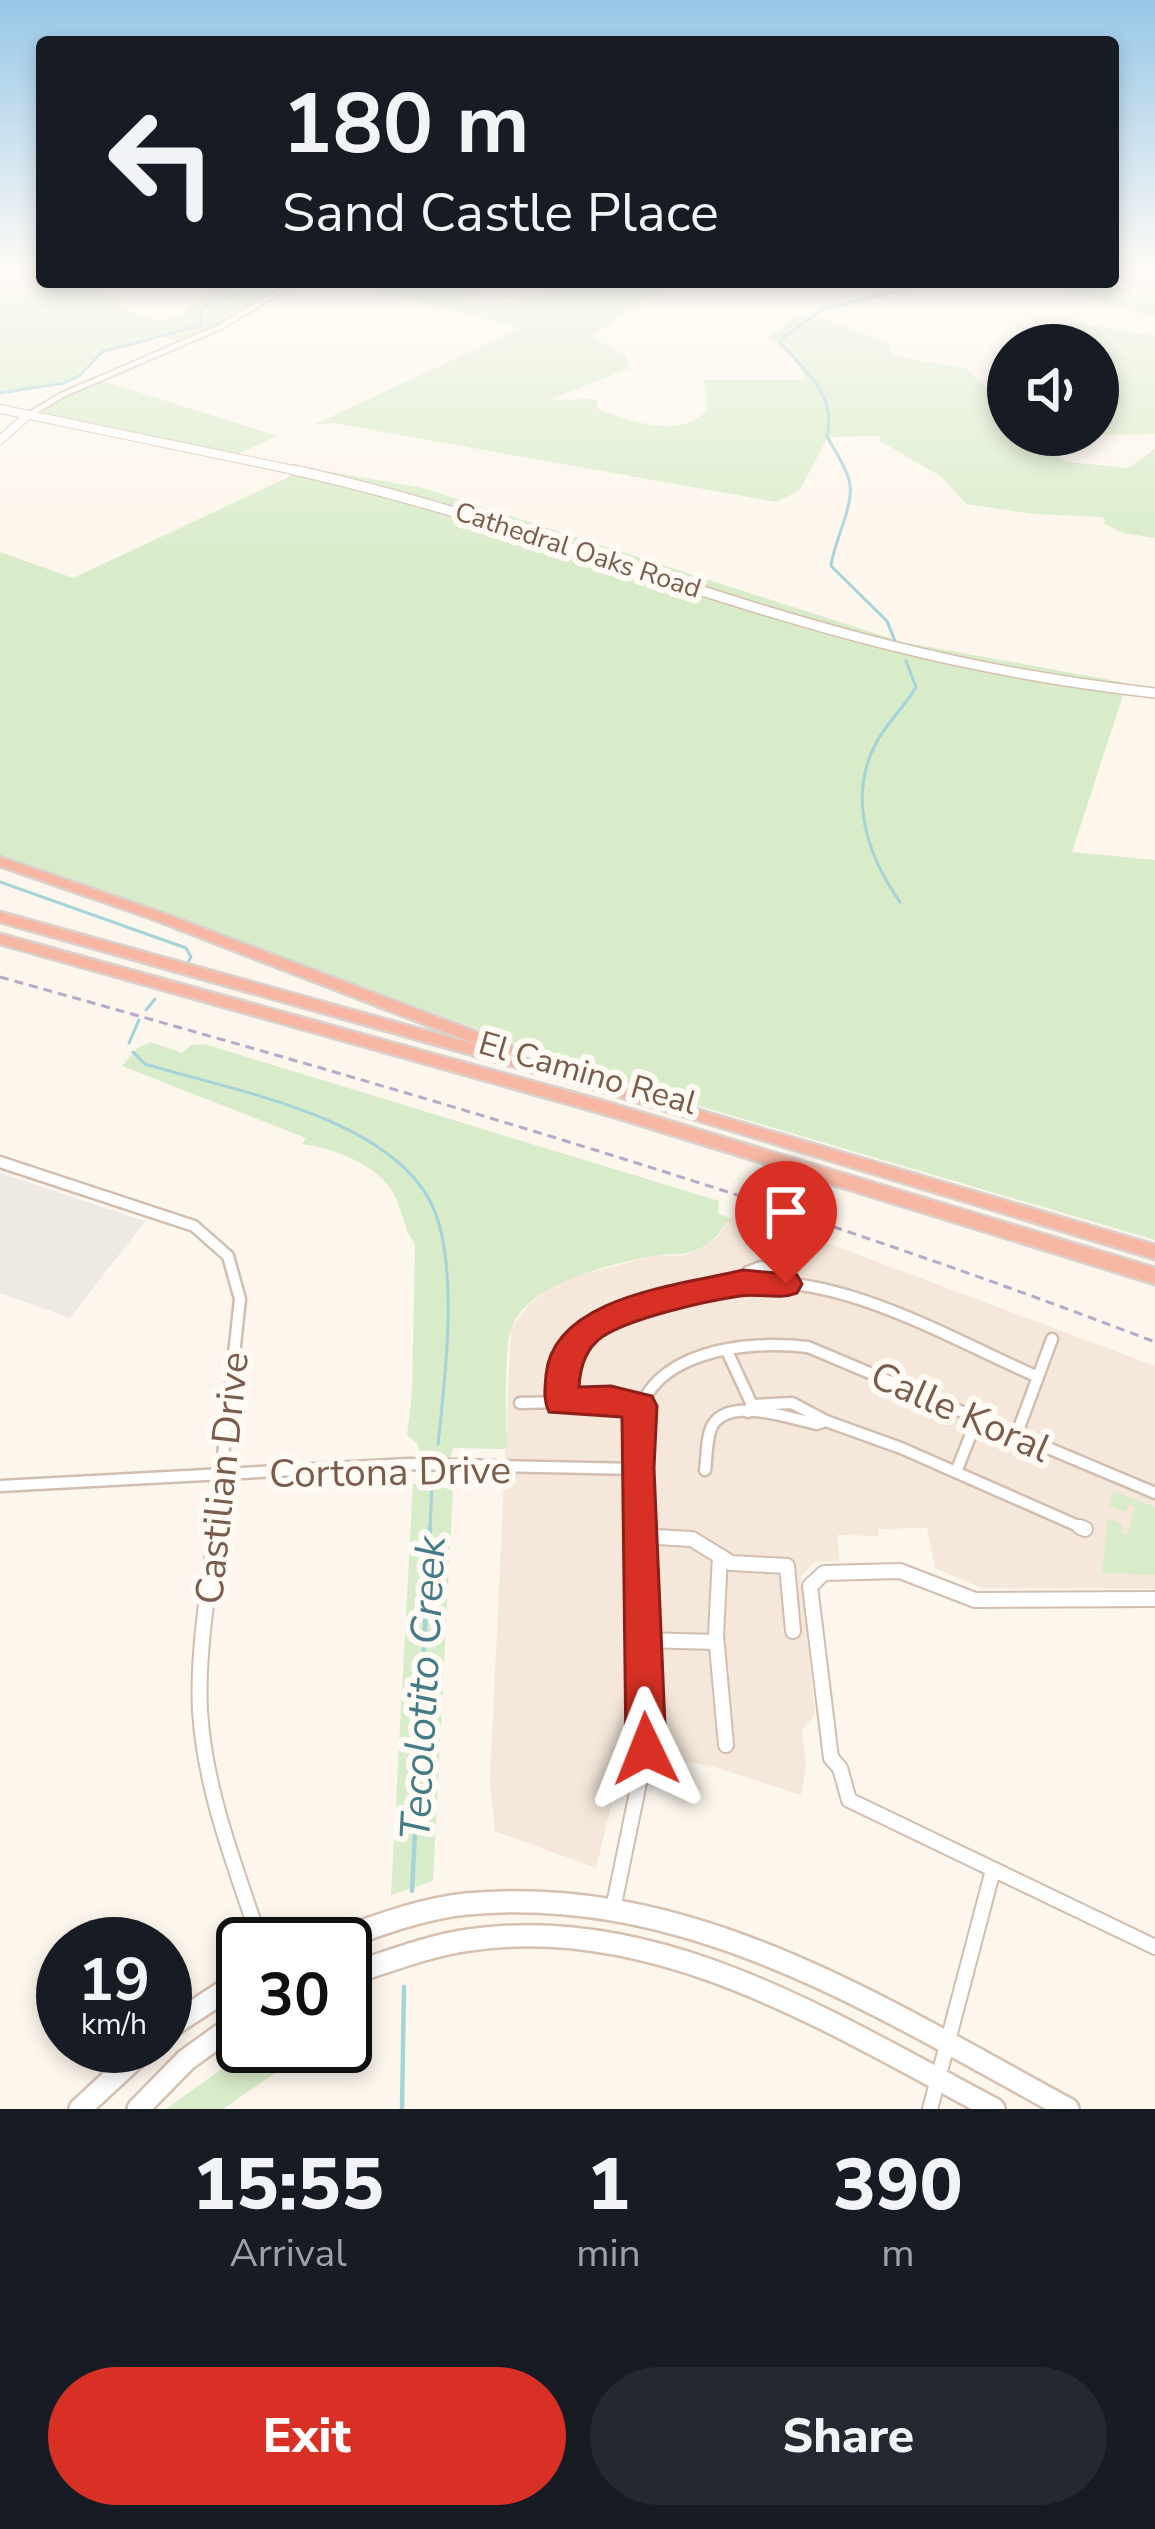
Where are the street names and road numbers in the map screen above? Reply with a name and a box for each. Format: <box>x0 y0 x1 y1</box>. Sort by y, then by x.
street label: Cathedral Oaks Road <box>450 493 706 608</box>
street label: El Camino Real <box>473 1021 702 1126</box>
street label: Castilian Drive <box>183 1349 262 1607</box>
street label: Calle Koral <box>862 1349 1059 1476</box>
street label: Cortona Drive <box>269 1444 511 1501</box>

